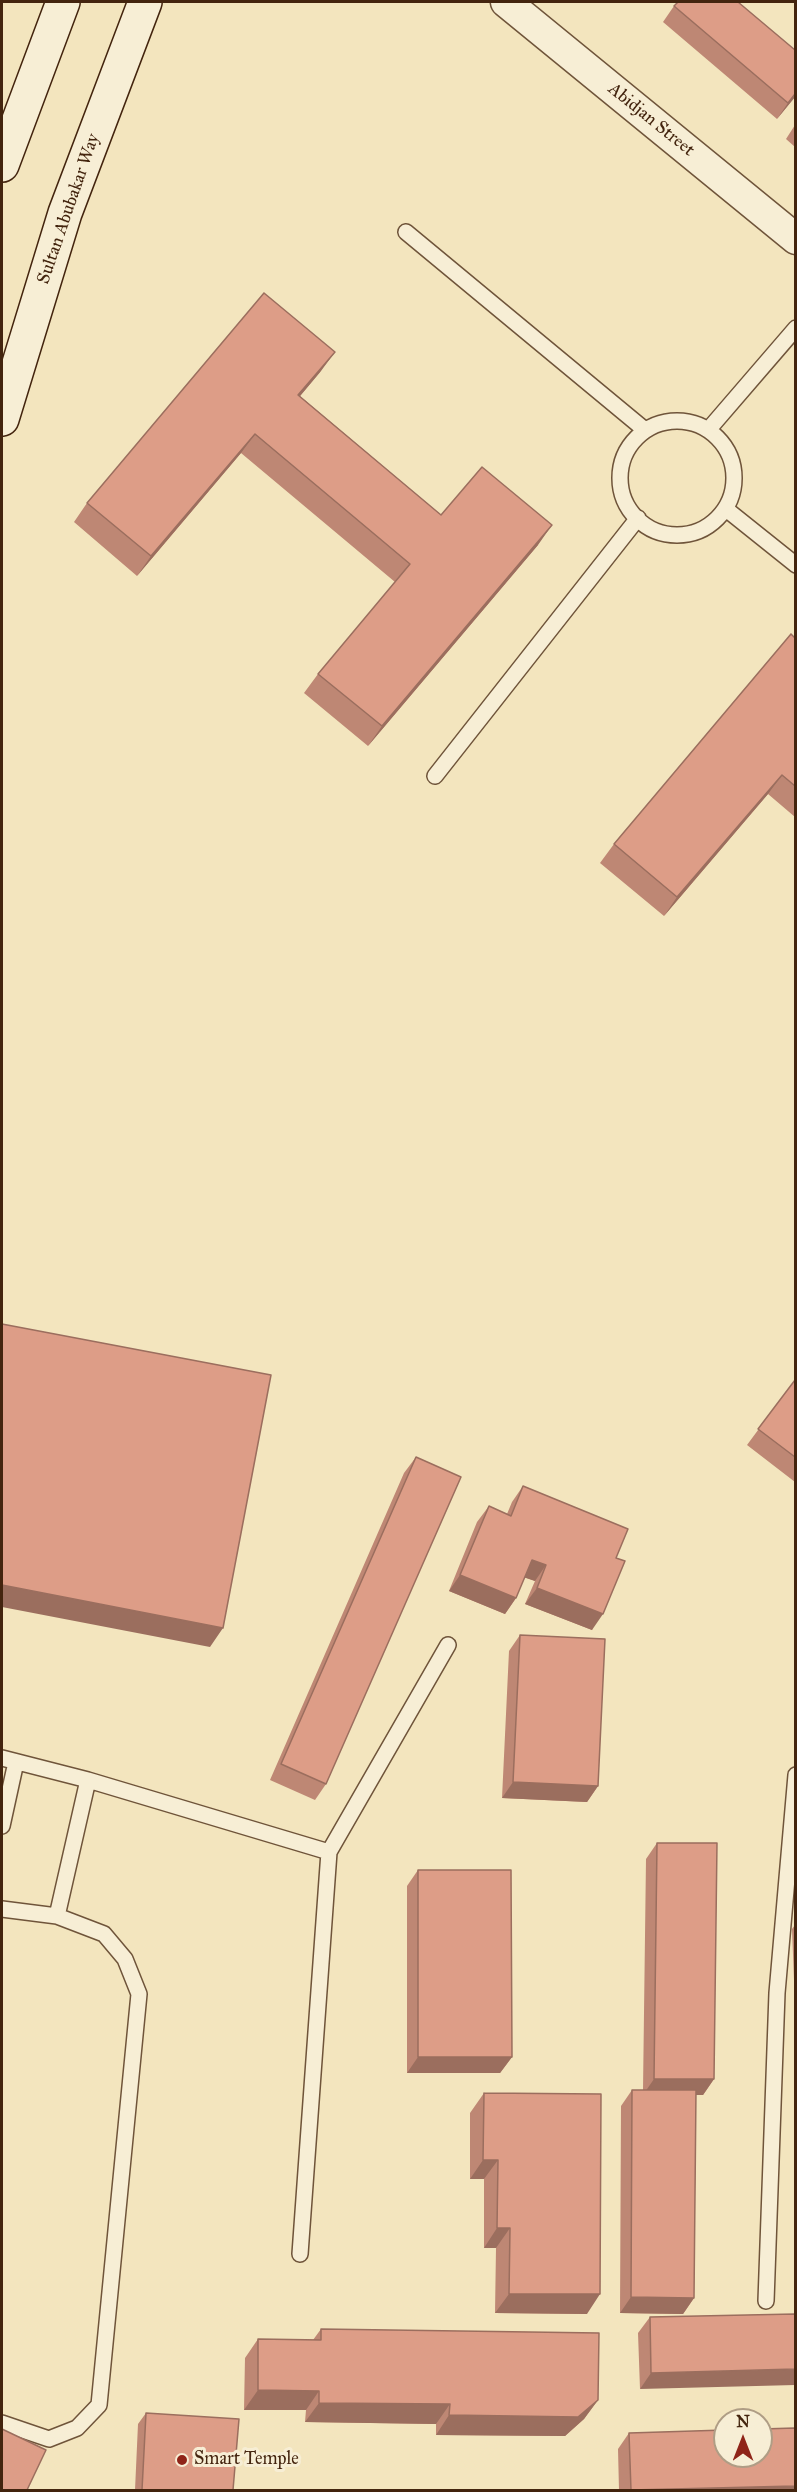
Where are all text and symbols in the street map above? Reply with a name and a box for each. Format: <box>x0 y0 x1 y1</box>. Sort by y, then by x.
street label: Abidjan Street <box>603 79 699 161</box>
street label: Sultan Abubakar Way <box>33 131 105 287</box>
north arrow <box>713 2408 773 2468</box>
text: N <box>736 2412 750 2431</box>
place label: Smart Temple <box>194 2449 299 2471</box>
marker: Smart Temple <box>175 2453 189 2467</box>

